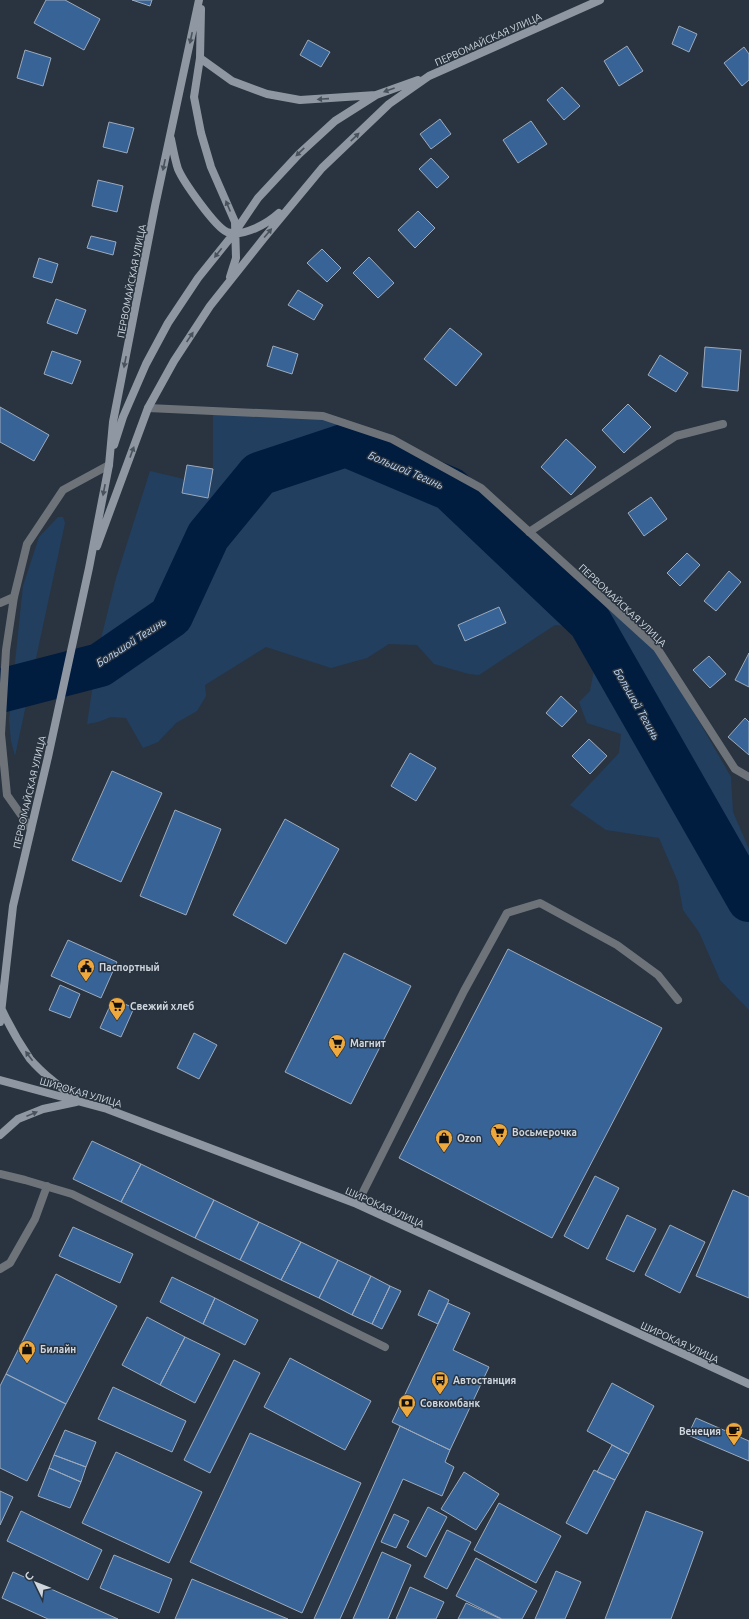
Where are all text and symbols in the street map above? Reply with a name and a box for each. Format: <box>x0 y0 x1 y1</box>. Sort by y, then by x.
street label: ПЕРВОМАЙСКАЯ УЛИЦА <box>433 11 544 68</box>
one-way arrow <box>187 32 193 44</box>
one-way arrow <box>383 88 395 94</box>
one-way arrow <box>317 95 329 102</box>
one-way arrow <box>350 132 360 141</box>
one-way arrow <box>295 148 305 157</box>
one-way arrow <box>161 159 167 172</box>
one-way arrow <box>225 199 231 211</box>
street label: ПЕРВОМАЙСКАЯ УЛИЦА <box>115 223 148 339</box>
one-way arrow <box>263 228 272 238</box>
one-way arrow <box>214 248 223 259</box>
one-way arrow <box>186 331 194 342</box>
one-way arrow <box>122 355 128 368</box>
one-way arrow <box>129 446 135 458</box>
water label: Большой Тегинь <box>366 449 446 491</box>
one-way arrow <box>100 484 106 496</box>
street label: ПЕРВОМАЙСКАЯ УЛИЦА <box>577 562 669 649</box>
water label: Большой Тегинь <box>94 615 168 669</box>
water label: Большой Тегинь <box>612 666 663 742</box>
street label: ПЕРВОМАЙСКАЯ УЛИЦА <box>11 734 48 850</box>
public building icon: Паспортный <box>76 957 96 982</box>
place label: Паспортный <box>99 962 160 973</box>
supermarket icon: Свежий хлеб <box>107 996 127 1021</box>
place label: Свежий хлеб <box>130 1001 194 1012</box>
supermarket icon: Магнит <box>327 1033 347 1058</box>
place label: Магнит <box>350 1038 386 1049</box>
one-way arrow <box>25 1051 33 1062</box>
street label: ШИРОКАЯ УЛИЦА <box>38 1075 124 1110</box>
one-way arrow <box>26 1110 38 1116</box>
supermarket icon: Восьмерочка <box>489 1122 509 1147</box>
place label: Восьмерочка <box>512 1127 577 1138</box>
shop icon: Ozon <box>434 1128 454 1153</box>
place label: Ozon <box>457 1133 482 1144</box>
street label: ШИРОКАЯ УЛИЦА <box>344 1185 426 1230</box>
street label: ШИРОКАЯ УЛИЦА <box>639 1319 721 1366</box>
shop icon: Билайн <box>17 1339 37 1364</box>
place label: Билайн <box>40 1344 76 1355</box>
bus stop icon: Автостанция <box>430 1370 450 1395</box>
place label: Автостанция <box>453 1375 516 1386</box>
bank icon: Совкомбанк <box>397 1393 417 1418</box>
place label: Совкомбанк <box>420 1398 480 1409</box>
cafe icon: Венеция <box>724 1421 744 1446</box>
place label: Венеция <box>679 1426 721 1437</box>
north arrow <box>16 1563 56 1603</box>
text: С <box>22 1570 35 1583</box>

